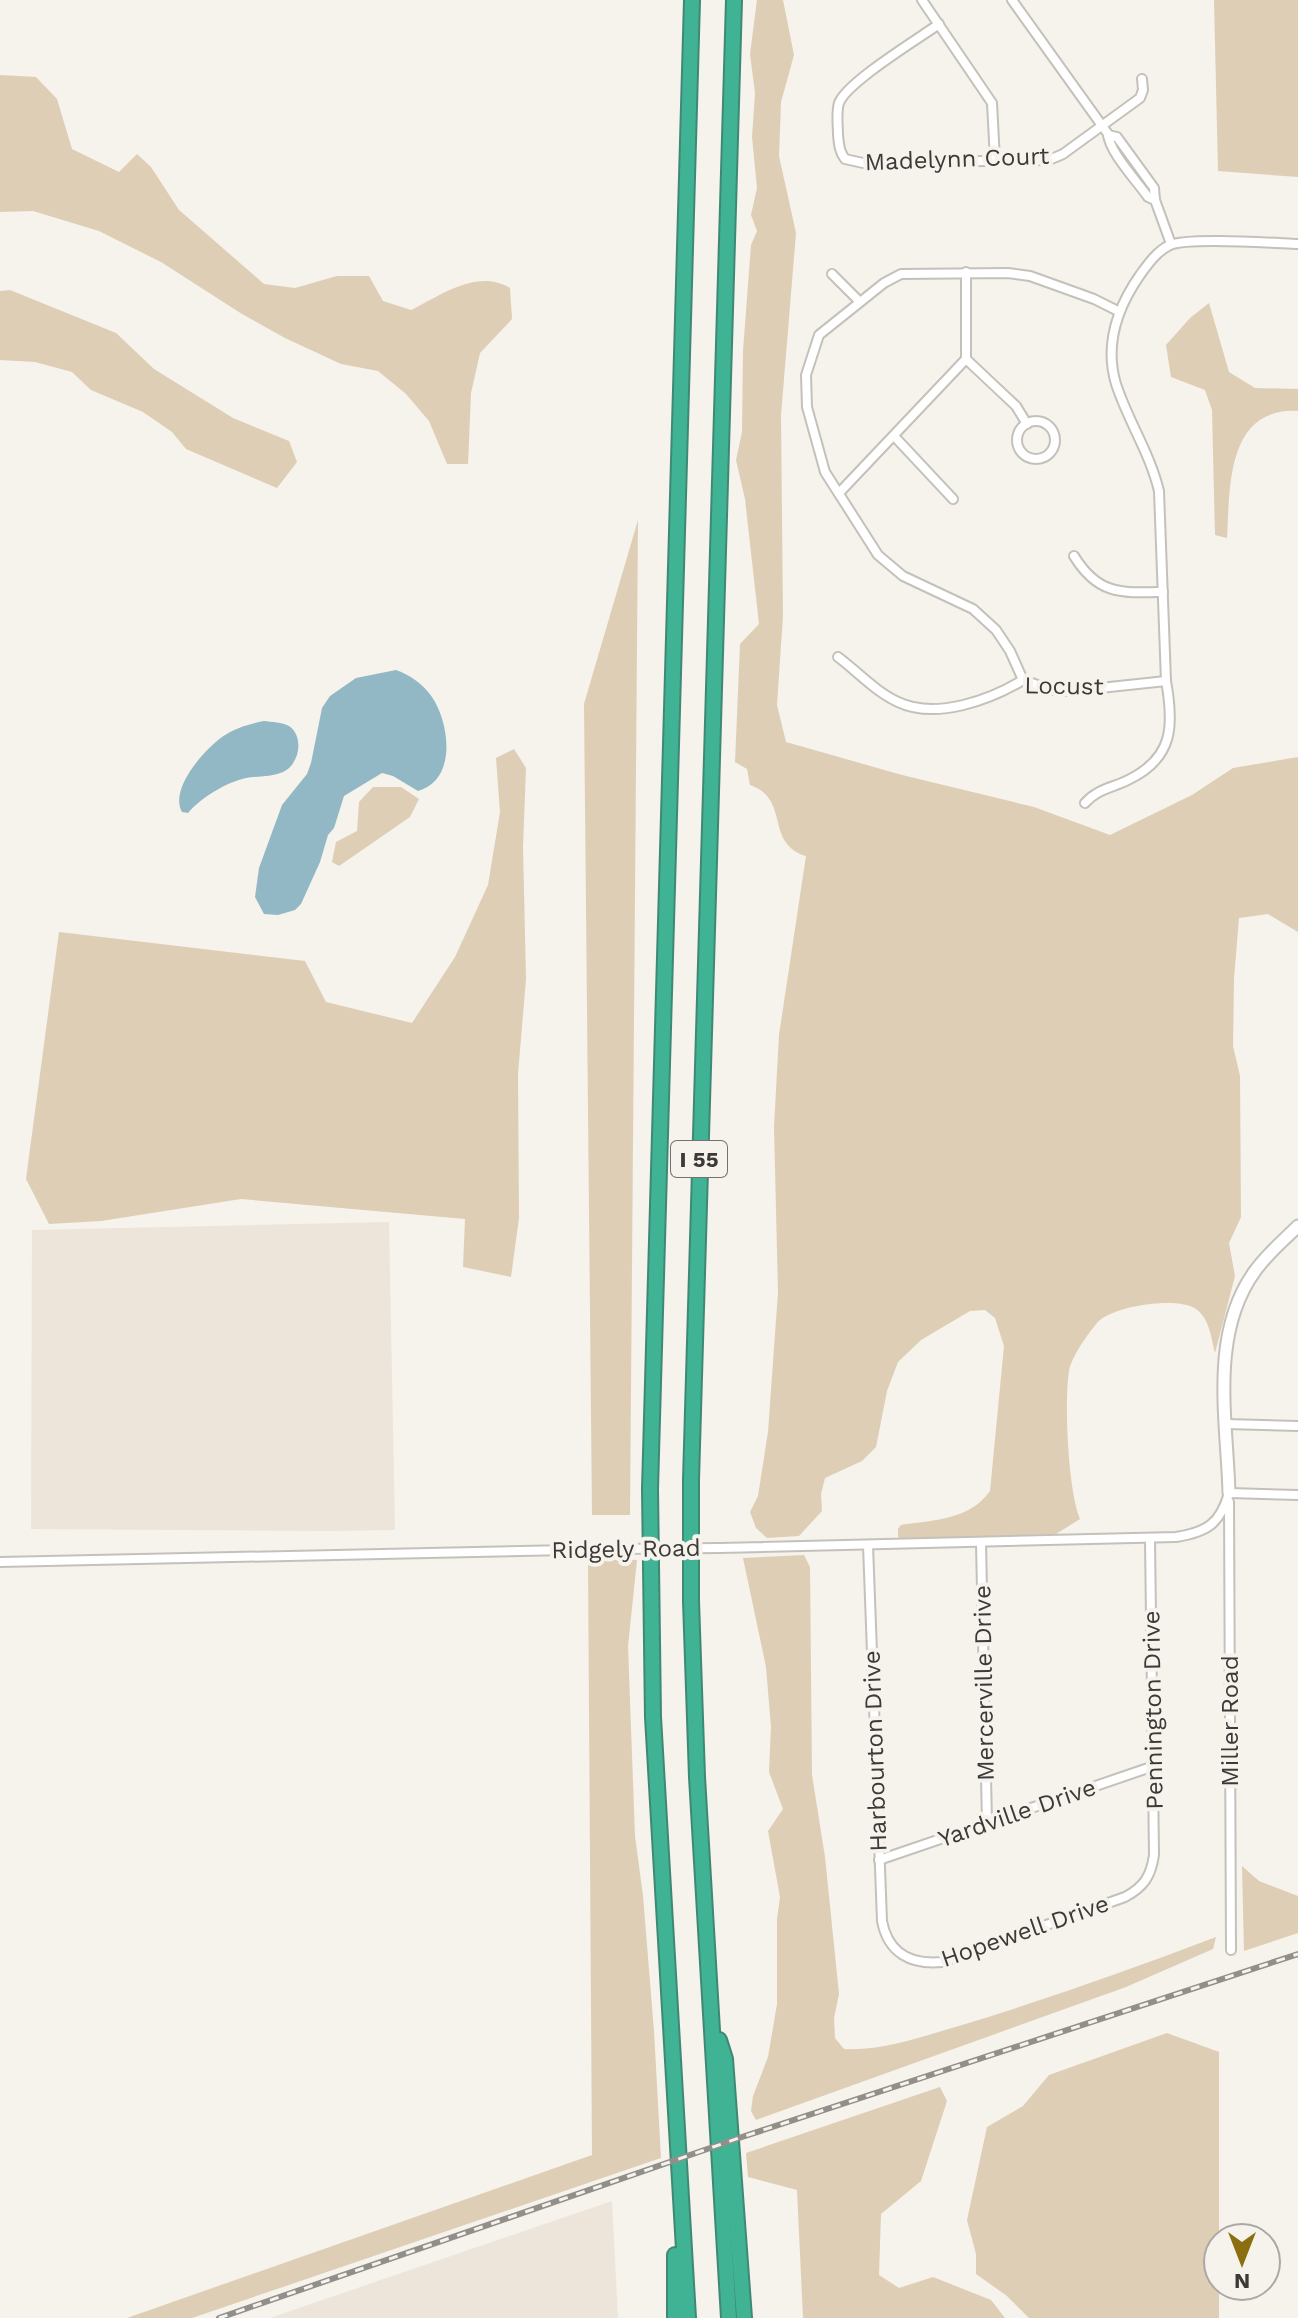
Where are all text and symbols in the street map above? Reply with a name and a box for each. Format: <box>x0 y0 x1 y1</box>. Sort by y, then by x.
street label: Madelynn Court <box>864 142 1050 176</box>
street label: Locust <box>1024 671 1104 701</box>
road number: I 55 <box>671 1141 727 1177</box>
street label: Ridgely Road <box>551 1534 701 1564</box>
street label: Mercerville Drive <box>968 1585 1000 1781</box>
street label: Pennington Drive <box>1137 1610 1169 1810</box>
street label: Harbourton Drive <box>857 1650 893 1852</box>
street label: Miller Road <box>1216 1655 1244 1787</box>
street label: Yardville Drive <box>934 1773 1100 1853</box>
street label: Hopewell Drive <box>937 1889 1113 1973</box>
north arrow <box>1202 2222 1282 2302</box>
text: N <box>1234 2269 1250 2294</box>

